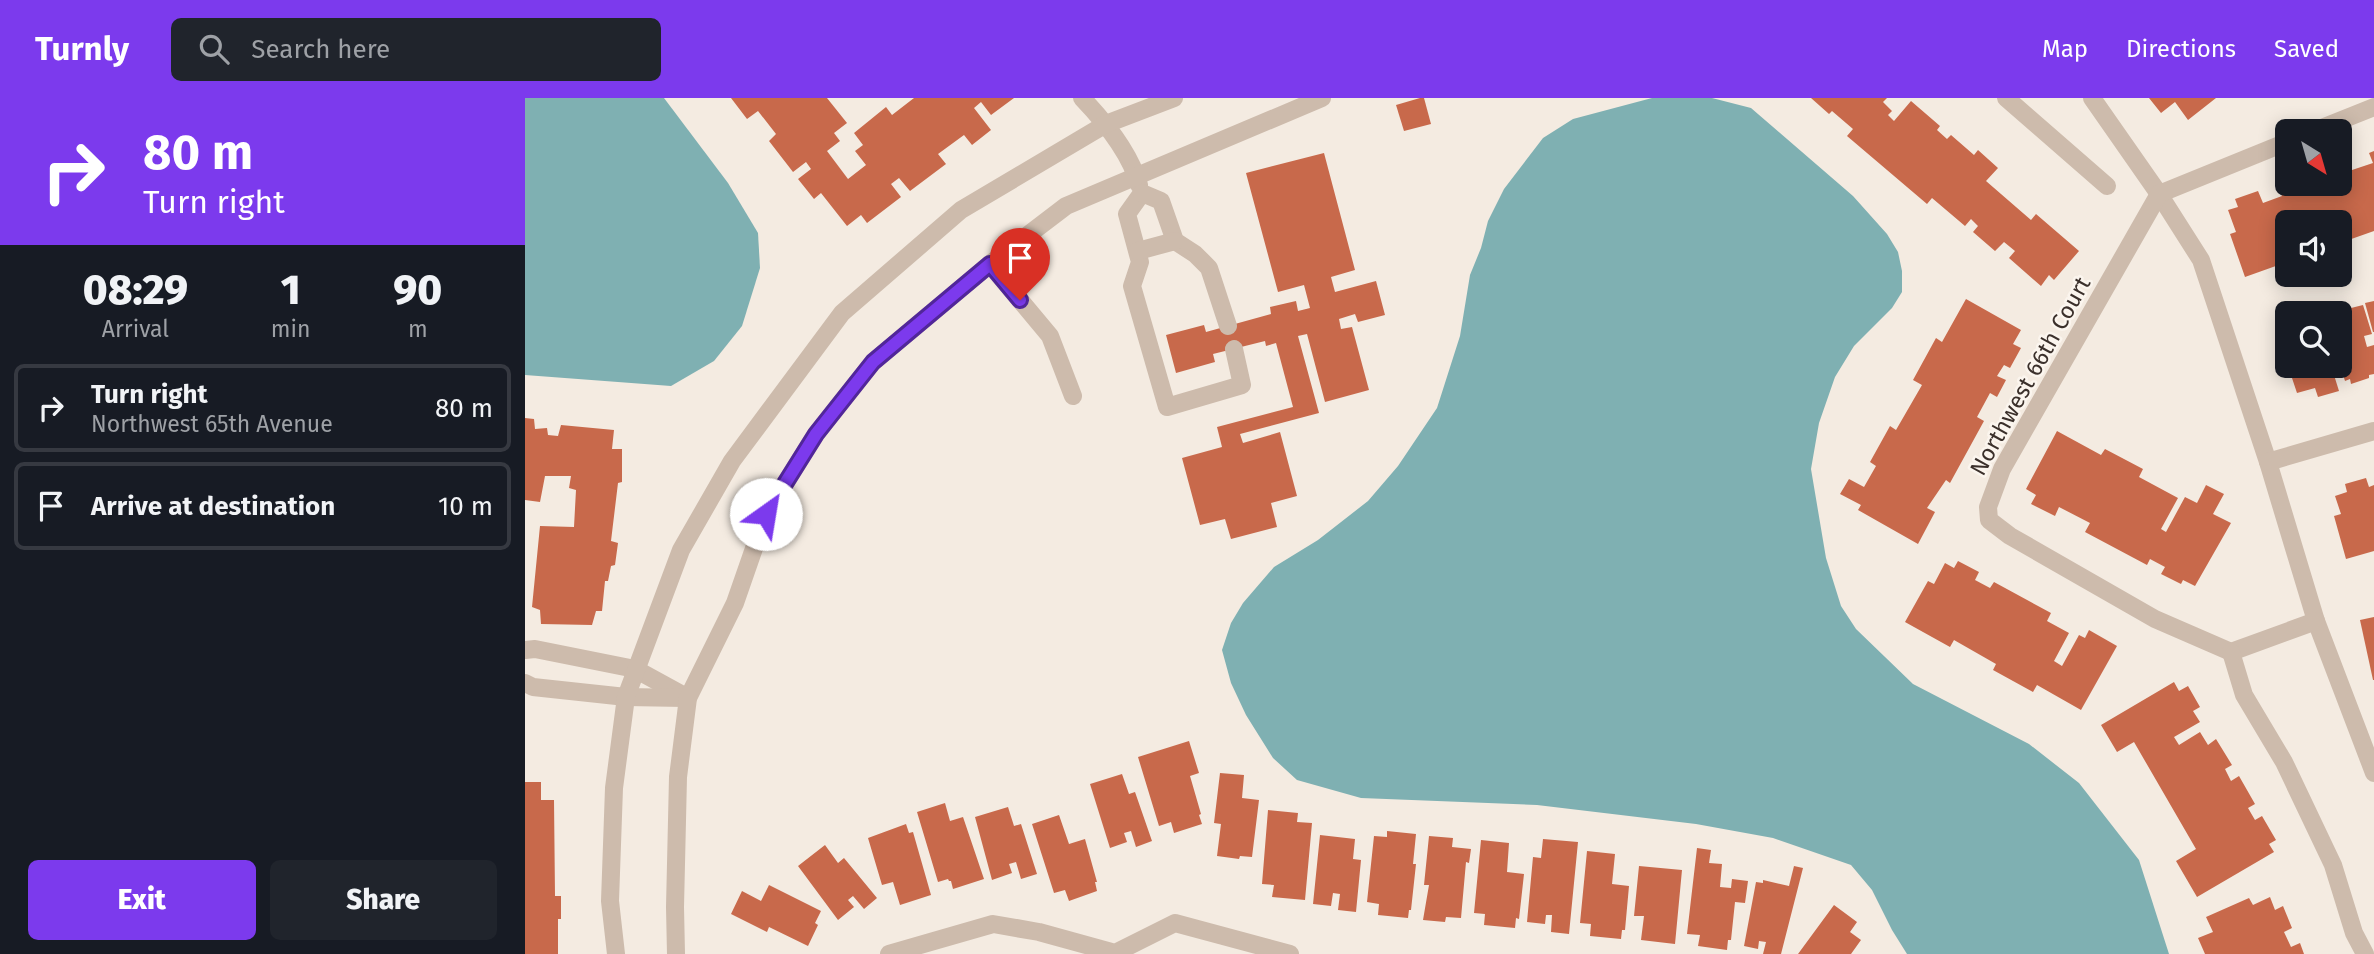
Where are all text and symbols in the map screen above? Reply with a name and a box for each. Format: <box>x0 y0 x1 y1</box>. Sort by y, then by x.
search box <box>171 18 661 81</box>
text: Turnly <box>35 29 129 69</box>
icon: search <box>195 30 233 68</box>
text: Search here <box>251 34 390 65</box>
text: Map <box>2042 35 2088 63</box>
text: Directions <box>2126 35 2236 63</box>
text: Saved <box>2274 35 2339 63</box>
north arrow <box>2275 119 2352 196</box>
map controls <box>2275 119 2352 378</box>
text: 80 m <box>143 123 253 182</box>
icon: right <box>28 126 119 217</box>
text: Turn right <box>143 183 285 221</box>
button: sound <box>2275 210 2352 287</box>
pin <box>990 228 1050 300</box>
icon: arrive <box>1001 239 1039 277</box>
text: 08:29 <box>83 265 188 315</box>
text: 1 <box>281 265 301 315</box>
text: 90 <box>393 265 442 315</box>
street label: Northwest 66th Court <box>1964 271 2097 480</box>
button: search <box>2275 301 2352 378</box>
text: Arrival <box>102 315 169 343</box>
text: min <box>271 315 311 343</box>
text: m <box>408 315 428 343</box>
text: Turn right <box>91 379 208 410</box>
icon: right <box>32 389 70 427</box>
text: 80 m <box>435 393 493 424</box>
text: Northwest 65th Avenue <box>91 410 333 438</box>
position arrow <box>729 477 803 551</box>
icon: arrive <box>32 487 70 525</box>
text: Arrive at destination <box>91 491 335 522</box>
text: 10 m <box>438 491 493 522</box>
button: Exit <box>28 860 256 940</box>
button: Share <box>270 860 497 940</box>

